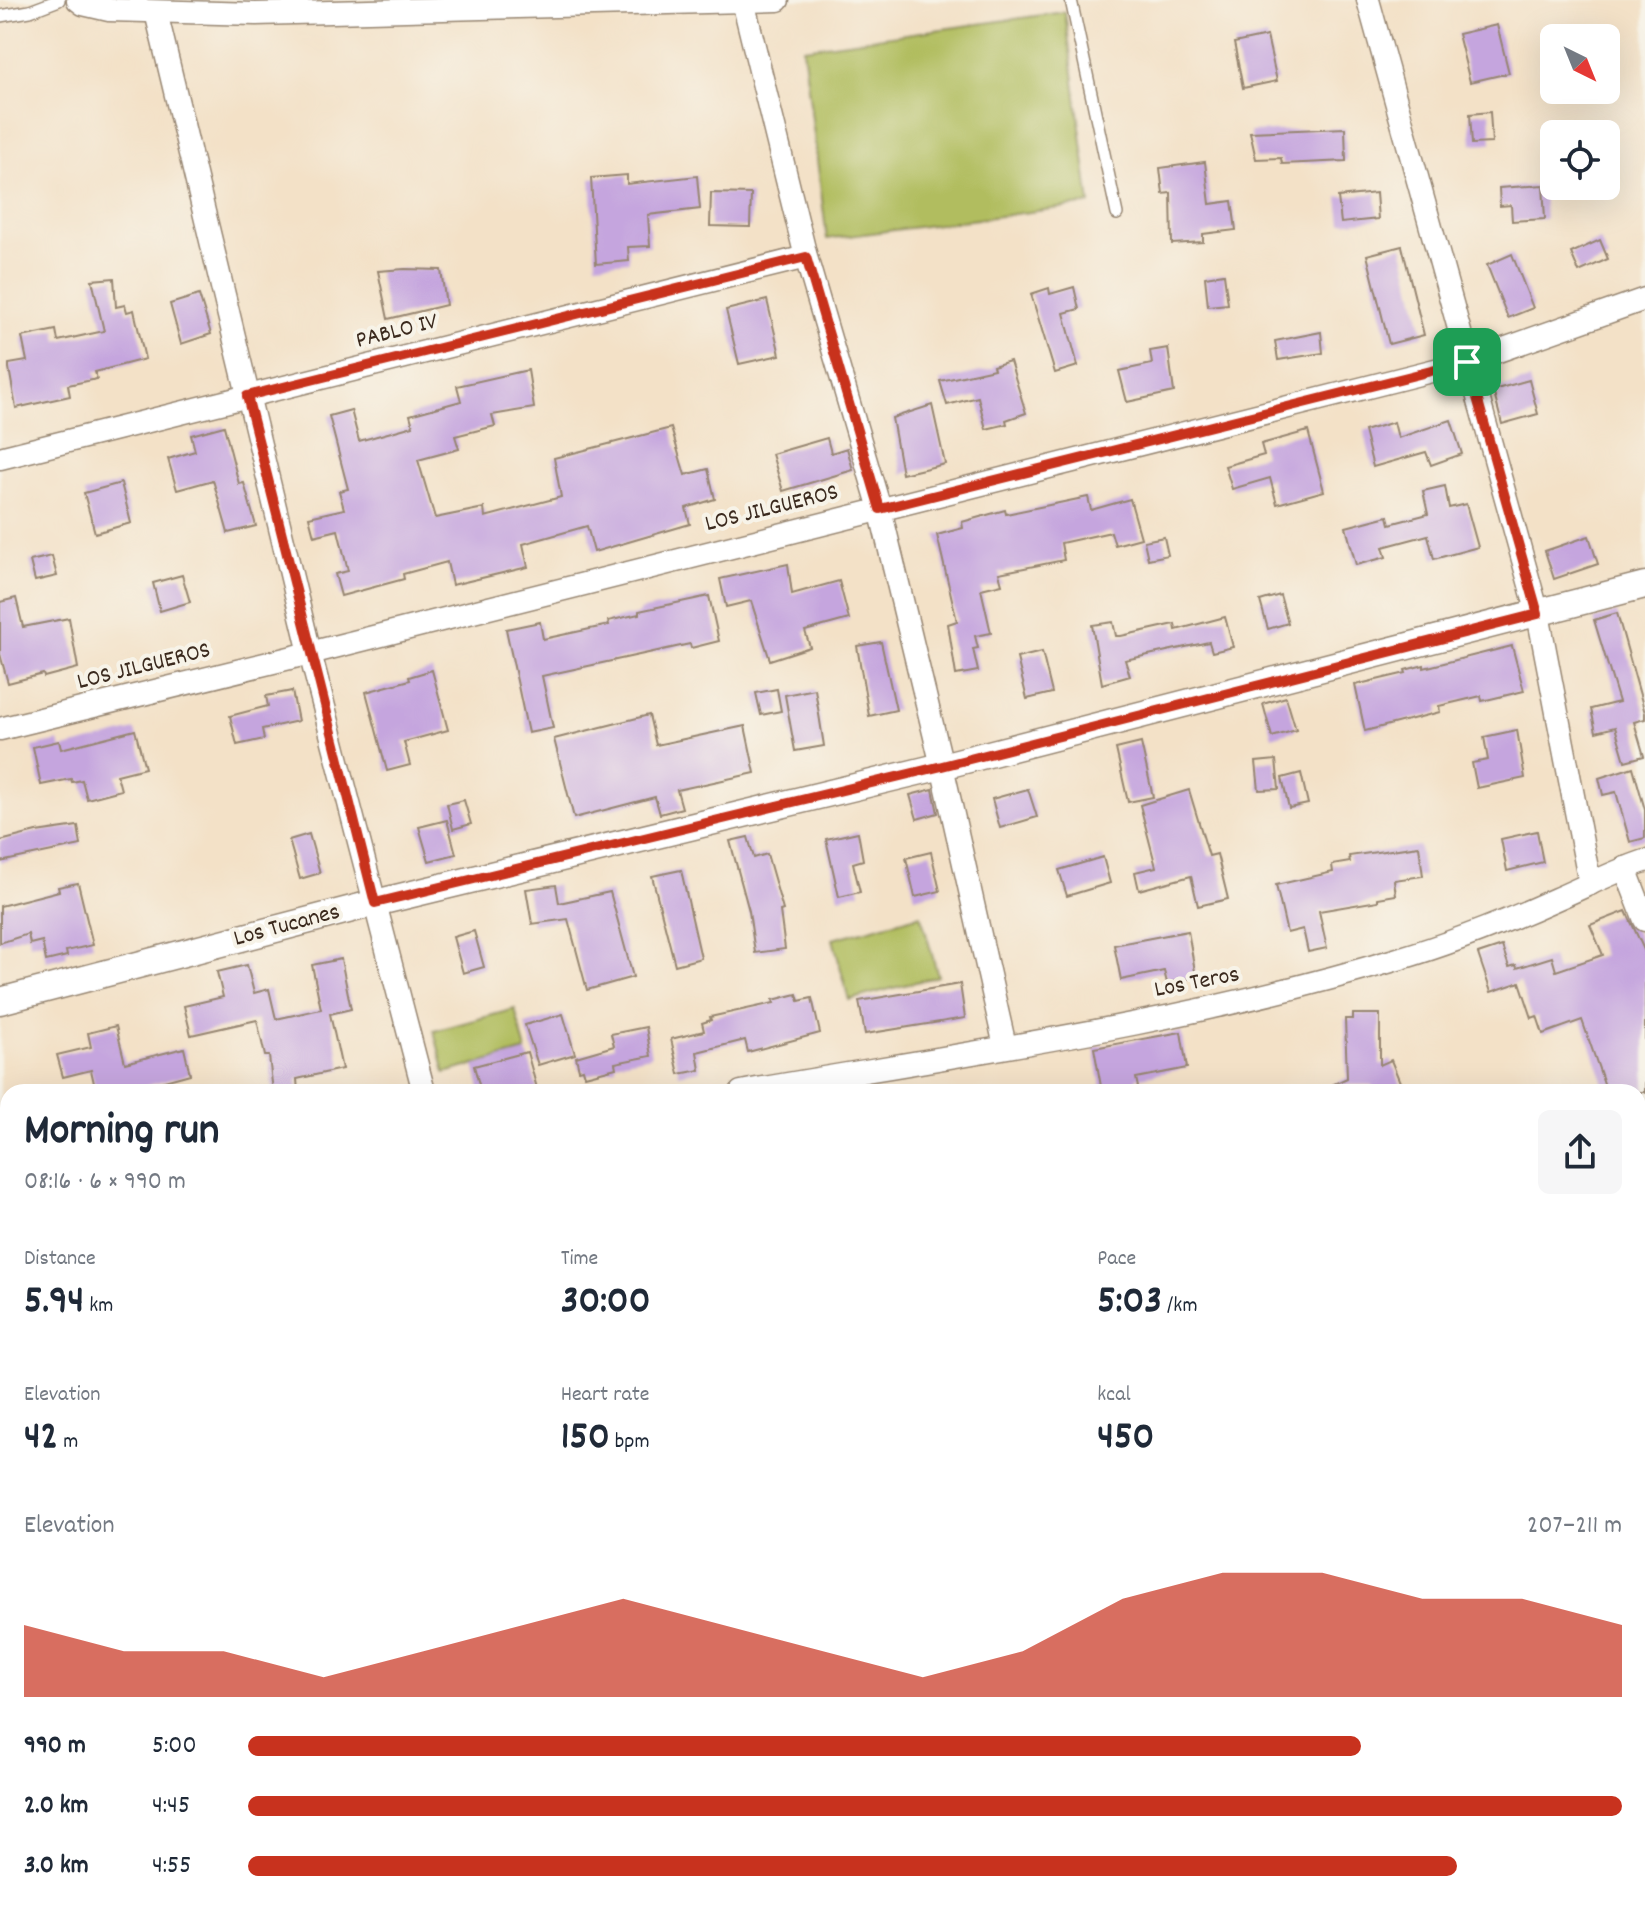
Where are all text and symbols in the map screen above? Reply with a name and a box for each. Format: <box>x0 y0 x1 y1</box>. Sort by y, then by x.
north arrow <box>1540 24 1620 104</box>
map controls <box>1540 24 1620 200</box>
button: locate <box>1540 120 1620 200</box>
street label: PABLO IV <box>352 305 442 359</box>
pin <box>1433 328 1501 396</box>
icon: arrive <box>1445 340 1489 384</box>
street label: LOS JILGUEROS <box>702 476 842 542</box>
street label: LOS JILGUEROS <box>74 634 214 700</box>
street label: Los Tucanes <box>230 896 344 956</box>
street label: Los Teros <box>1152 958 1242 1008</box>
text: Morning run <box>24 1102 219 1165</box>
button: share <box>1538 1110 1622 1194</box>
text: 08:16 · 6 × 990 m <box>24 1164 186 1201</box>
text: Distance <box>24 1244 96 1275</box>
text: Time <box>561 1244 598 1275</box>
text: Pace <box>1097 1244 1136 1275</box>
text: 5.94 <box>24 1275 84 1332</box>
text: 30:00 <box>561 1275 650 1332</box>
text: 5:03 <box>1097 1275 1162 1332</box>
text: km <box>84 1291 113 1322</box>
text: /km <box>1162 1291 1198 1322</box>
text: Elevation <box>24 1380 101 1411</box>
text: Heart rate <box>561 1380 650 1411</box>
text: kcal <box>1097 1380 1131 1411</box>
text: 42 <box>24 1411 58 1468</box>
text: 150 <box>561 1411 610 1468</box>
text: 450 <box>1097 1411 1154 1468</box>
text: m <box>58 1427 78 1458</box>
text: bpm <box>610 1427 650 1458</box>
text: Elevation <box>24 1508 114 1545</box>
text: 207–211 m <box>1527 1508 1622 1545</box>
text: 990 m <box>24 1728 86 1765</box>
text: 5:00 <box>152 1728 197 1765</box>
text: 2.0 km <box>24 1788 88 1825</box>
text: 4:45 <box>152 1788 190 1825</box>
text: 3.0 km <box>24 1848 89 1885</box>
text: 4:55 <box>152 1848 191 1885</box>

